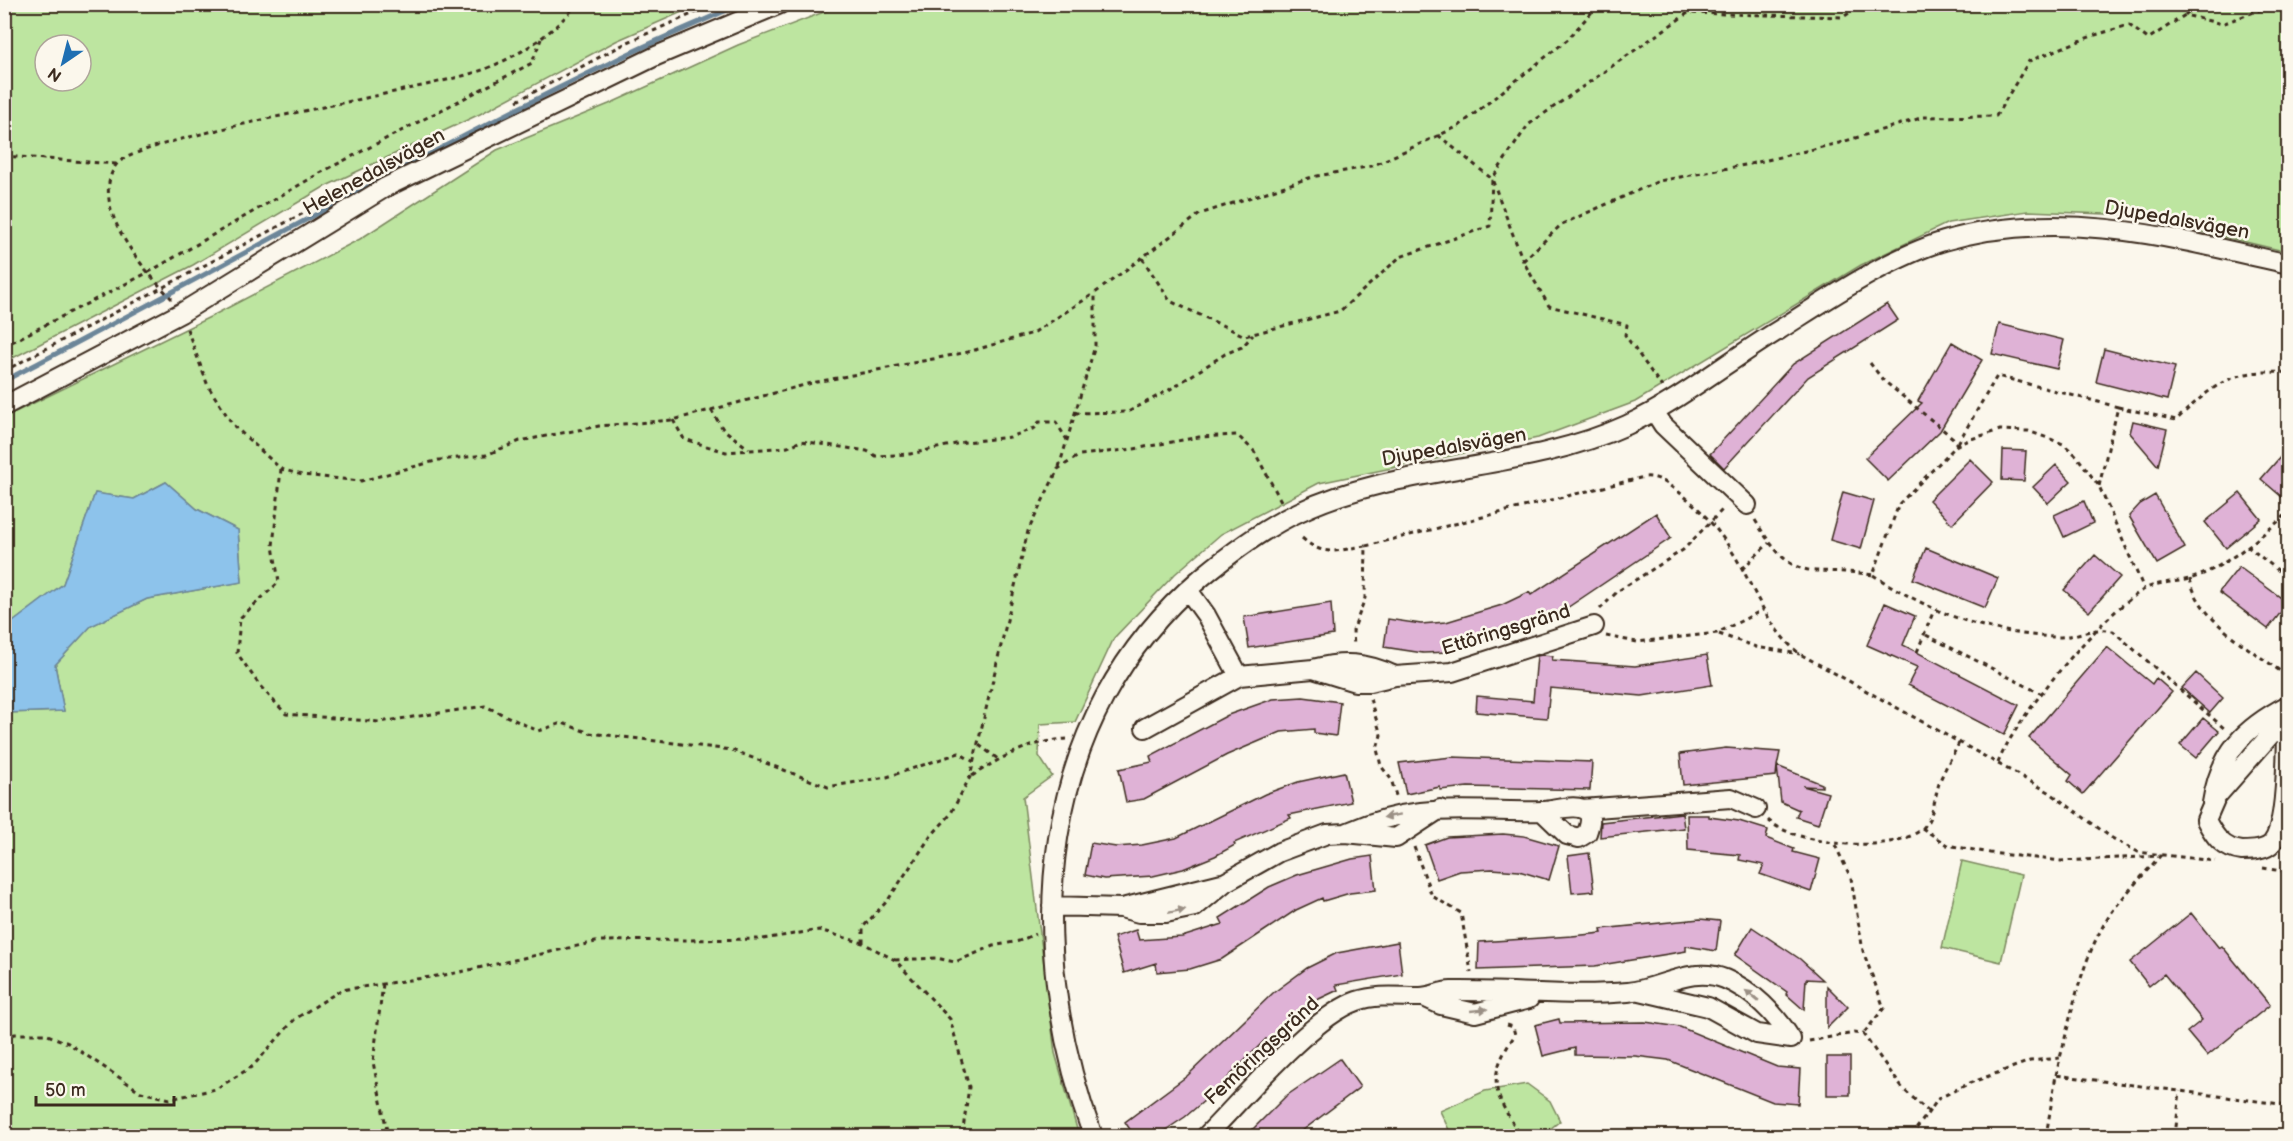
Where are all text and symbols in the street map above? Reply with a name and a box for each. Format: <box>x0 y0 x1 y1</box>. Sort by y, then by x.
north arrow <box>33 33 93 93</box>
text: N <box>45 63 66 85</box>
street label: Helenedalsvägen <box>299 123 449 221</box>
street label: Djupedalsvägen <box>2103 195 2251 245</box>
street label: Djupedalsvägen <box>1380 422 1528 472</box>
street label: Ettöringsgränd <box>1439 599 1573 661</box>
one-way arrow <box>1382 811 1401 820</box>
one-way arrow <box>1168 906 1187 915</box>
one-way arrow <box>1745 990 1760 1003</box>
street label: Femöringsgränd <box>1200 992 1324 1110</box>
one-way arrow <box>1470 1005 1489 1015</box>
scale bar <box>36 1069 174 1107</box>
text: 50 m <box>45 1080 86 1101</box>

